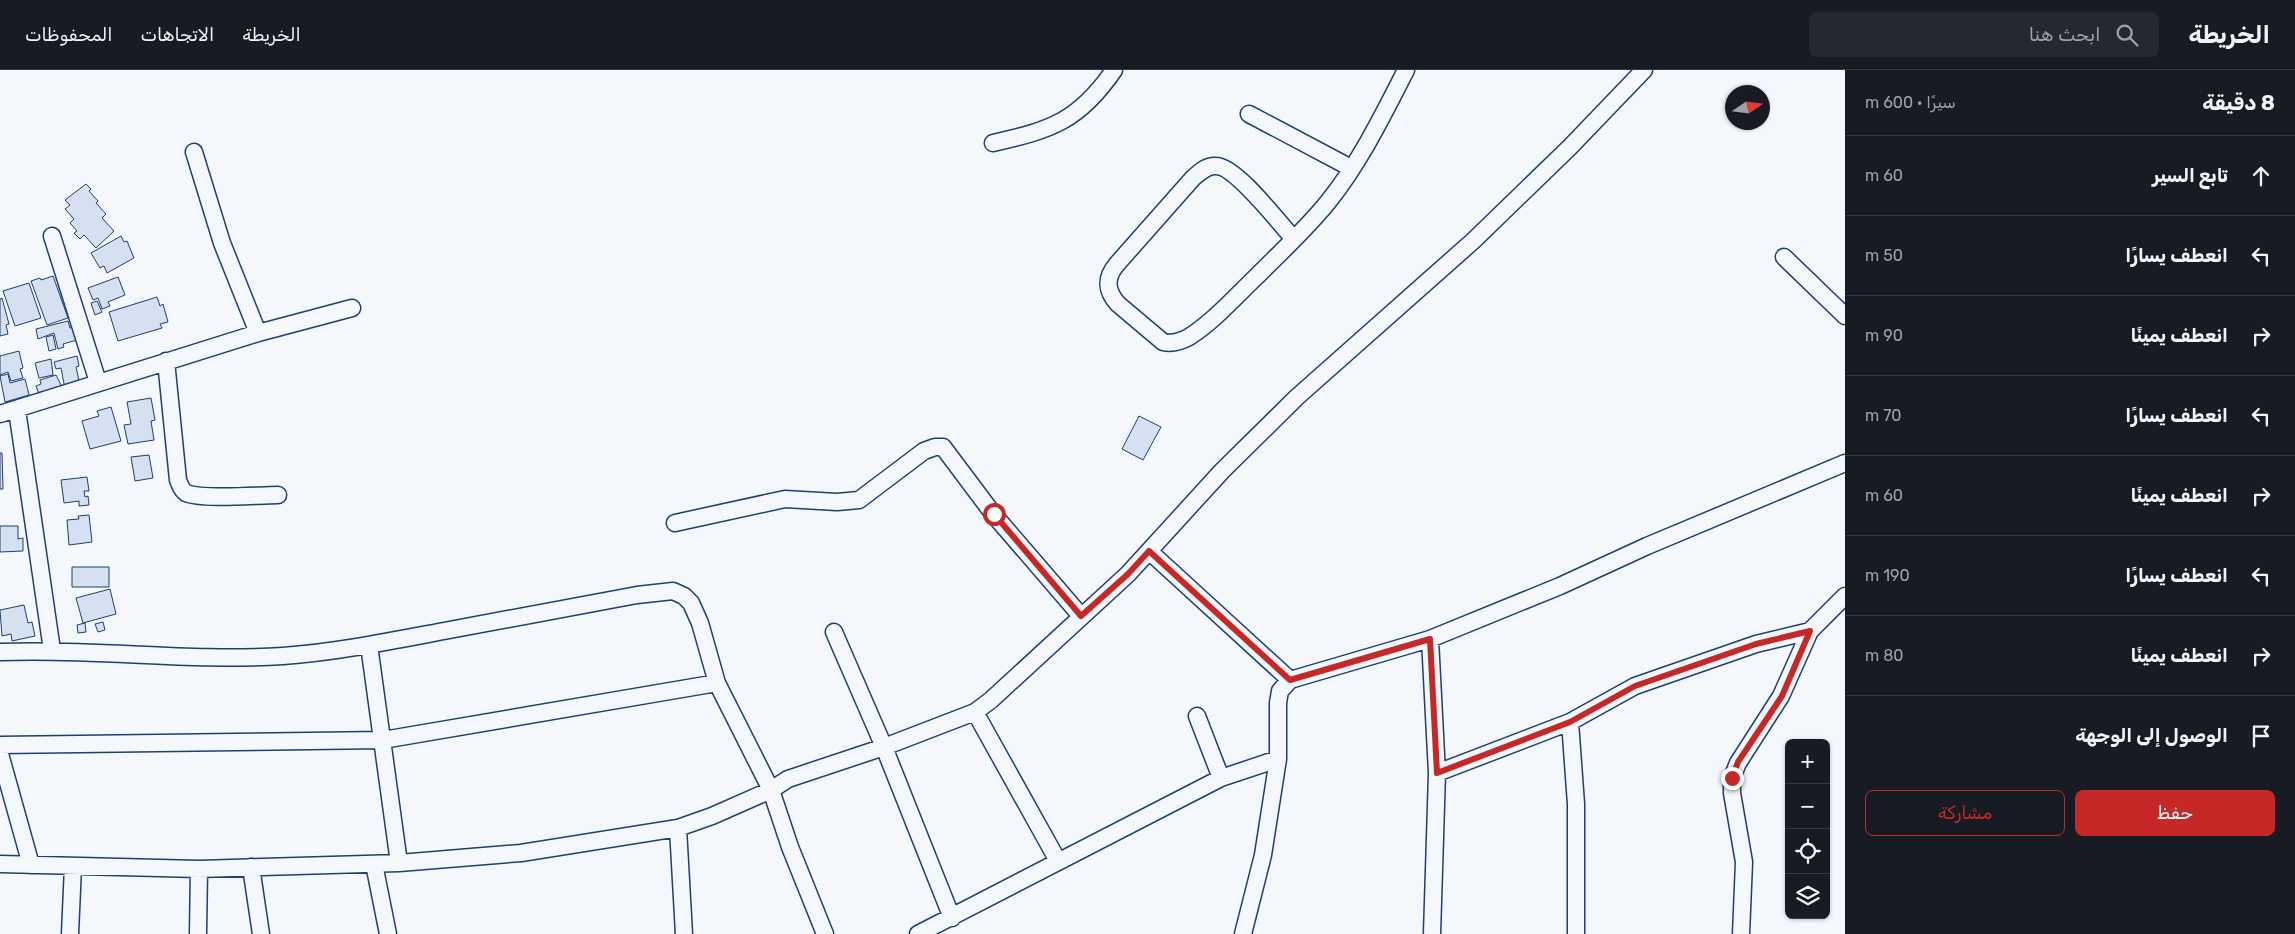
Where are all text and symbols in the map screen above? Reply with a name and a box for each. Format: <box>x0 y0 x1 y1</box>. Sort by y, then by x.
search box <box>1809 12 2159 57</box>
icon: search <box>2113 21 2141 49</box>
text: الخريطة <box>2189 21 2270 49</box>
text: ابحث هنا <box>2029 23 2101 46</box>
text: المحفوظات <box>25 24 112 46</box>
text: الاتجاهات <box>140 24 214 46</box>
text: الخريطة <box>242 24 301 46</box>
north arrow <box>1725 85 1770 130</box>
text: 8 دقيقة <box>2202 90 2275 115</box>
text: سيرًا · 600 m <box>1865 93 1956 112</box>
icon: ahead <box>2247 162 2275 190</box>
text: تابع السير <box>2152 164 2228 187</box>
text: 60 m <box>1865 166 1903 185</box>
icon: left <box>2247 242 2275 270</box>
text: انعطف يسارًا <box>2125 244 2228 267</box>
text: 50 m <box>1865 246 1903 265</box>
icon: right <box>2247 322 2275 350</box>
text: انعطف يمينًا <box>2131 324 2228 347</box>
text: 90 m <box>1865 326 1903 345</box>
icon: left <box>2247 402 2275 430</box>
text: انعطف يسارًا <box>2125 404 2228 427</box>
text: 70 m <box>1865 406 1902 425</box>
icon: right <box>2247 482 2275 510</box>
text: انعطف يمينًا <box>2131 484 2228 507</box>
text: 60 m <box>1865 486 1903 505</box>
route start <box>983 503 1006 526</box>
icon: left <box>2247 562 2275 590</box>
text: انعطف يسارًا <box>2125 564 2228 587</box>
text: 190 m <box>1865 566 1910 585</box>
icon: right <box>2247 642 2275 670</box>
text: انعطف يمينًا <box>2131 644 2228 667</box>
text: 80 m <box>1865 646 1904 665</box>
icon: arrive <box>2247 722 2275 750</box>
text: الوصول إلى الوجهة <box>2075 724 2228 747</box>
map controls <box>1785 739 1830 919</box>
button: + <box>1785 739 1830 784</box>
route end <box>1721 767 1744 790</box>
button: − <box>1785 784 1830 829</box>
button: مشاركة <box>1865 790 2065 836</box>
button: حفظ <box>2075 790 2275 836</box>
button: locate <box>1785 829 1830 874</box>
button: layers <box>1785 874 1830 919</box>

